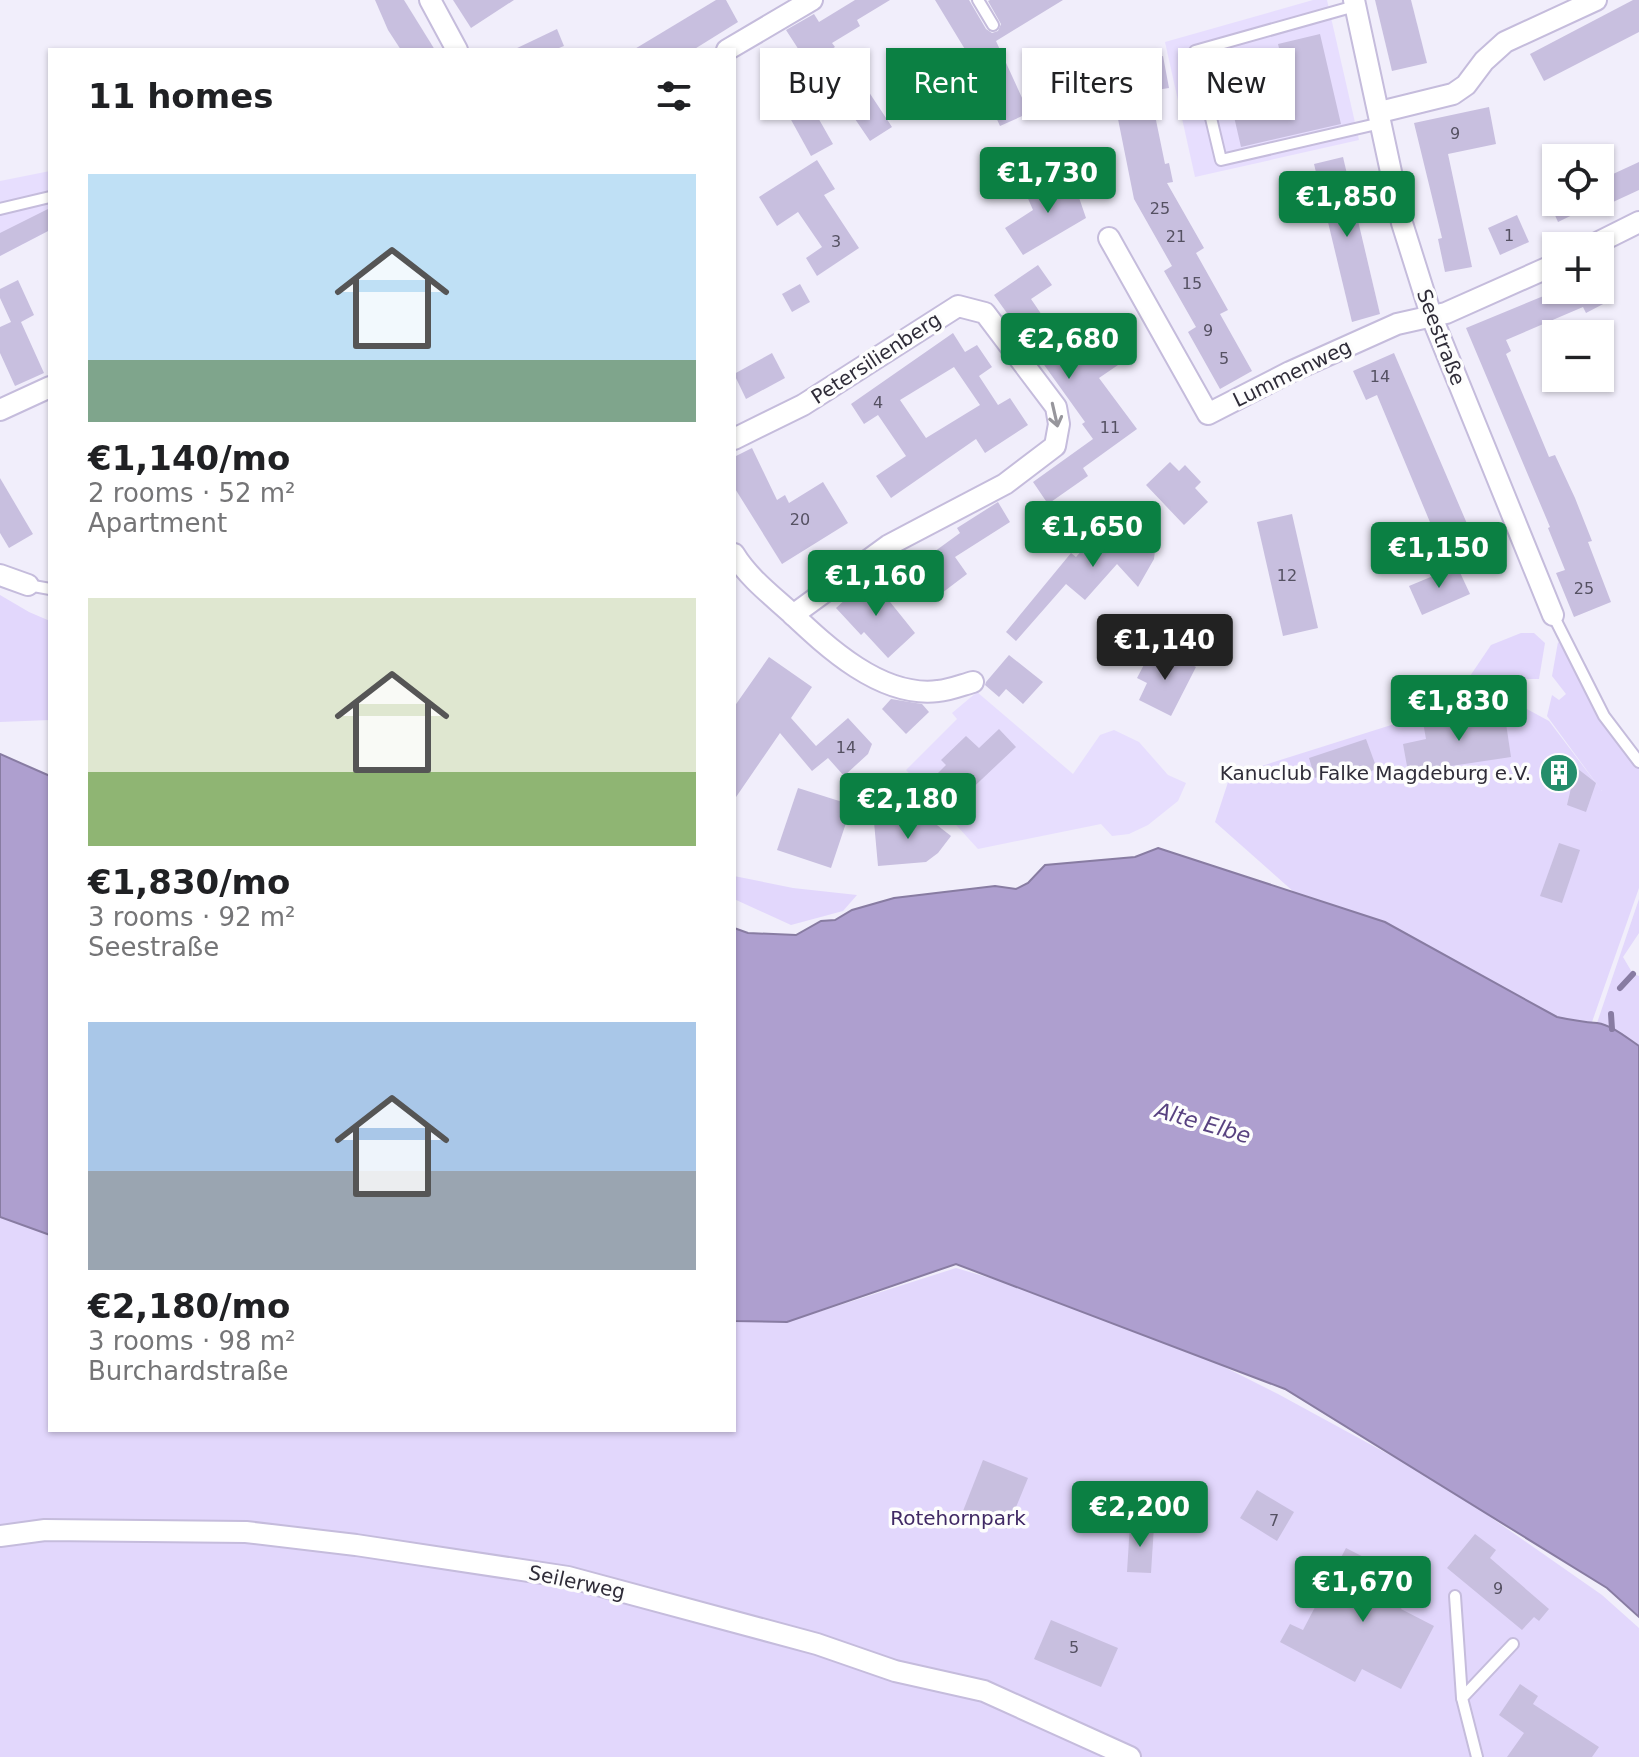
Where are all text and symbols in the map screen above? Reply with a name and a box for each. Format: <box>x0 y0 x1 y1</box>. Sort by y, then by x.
chip: Buy <box>760 48 870 120</box>
chip: Rent <box>886 48 1006 120</box>
chip: Filters <box>1022 48 1162 120</box>
chip: New <box>1178 48 1295 120</box>
icon: filters <box>652 74 696 118</box>
text: 11 homes <box>88 76 273 116</box>
house number: 9 <box>1450 124 1460 143</box>
map controls <box>1542 144 1614 392</box>
button: locate <box>1542 144 1614 216</box>
pin: €1,730 <box>983 147 1113 215</box>
text: €1,730 <box>998 158 1098 188</box>
pin: €1,850 <box>1282 171 1412 239</box>
text: €1,850 <box>1297 182 1397 212</box>
house number: 25 <box>1150 199 1170 218</box>
icon: home <box>320 226 464 370</box>
house number: 1 <box>1504 226 1514 245</box>
house number: 21 <box>1166 227 1186 246</box>
house number: 3 <box>831 232 841 251</box>
button: + <box>1542 232 1614 304</box>
house number: 15 <box>1182 274 1202 293</box>
street label: Seestraße <box>1412 286 1470 388</box>
street label: Petersilienberg <box>807 307 945 409</box>
pin: €2,680 <box>1004 313 1134 381</box>
button: − <box>1542 320 1614 392</box>
house number: 9 <box>1203 321 1213 340</box>
text: €2,680 <box>1019 324 1119 354</box>
street label: Lummenweg <box>1229 334 1355 412</box>
house number: 5 <box>1219 349 1229 368</box>
house number: 14 <box>1370 367 1390 386</box>
house number: 4 <box>873 393 883 412</box>
one-way arrow <box>1048 401 1063 427</box>
house number: 11 <box>1100 418 1120 437</box>
text: €1,140/mo <box>88 438 290 478</box>
text: 2 rooms · 52 m² <box>88 478 296 508</box>
pin: €1,650 <box>1028 501 1158 569</box>
text: Apartment <box>88 508 227 538</box>
house number: 20 <box>790 510 810 529</box>
text: €1,650 <box>1043 512 1143 542</box>
pin: €1,150 <box>1374 522 1504 590</box>
text: €1,150 <box>1389 533 1489 563</box>
pin: €1,160 <box>811 550 941 618</box>
text: €1,160 <box>826 561 926 591</box>
house number: 12 <box>1277 566 1297 585</box>
house number: 25 <box>1574 579 1594 598</box>
pin: €1,140 <box>1100 614 1230 682</box>
text: €1,140 <box>1115 625 1215 655</box>
icon: home <box>320 650 464 794</box>
pin: €1,830 <box>1394 675 1524 743</box>
text: €1,830 <box>1409 686 1509 716</box>
house number: 14 <box>836 738 856 757</box>
building icon: Kanuclub Falke Magdeburg e.V. <box>1538 752 1580 794</box>
place label: Kanuclub Falke Magdeburg e.V. <box>1220 761 1531 785</box>
pin: €2,180 <box>843 773 973 841</box>
text: €2,180 <box>858 784 958 814</box>
text: €1,830/mo <box>88 862 290 902</box>
text: 3 rooms · 92 m² <box>88 902 296 932</box>
text: Seestraße <box>88 932 219 962</box>
icon: home <box>320 1074 464 1218</box>
water label: Alte Elbe <box>1151 1097 1253 1149</box>
text: €2,180/mo <box>88 1286 290 1326</box>
text: 3 rooms · 98 m² <box>88 1326 296 1356</box>
text: Burchardstraße <box>88 1356 289 1386</box>
pin: €2,200 <box>1075 1481 1205 1549</box>
text: €2,200 <box>1090 1492 1190 1522</box>
park label: Rotehornpark <box>890 1506 1026 1530</box>
house number: 7 <box>1269 1511 1279 1530</box>
pin: €1,670 <box>1298 1556 1428 1624</box>
street label: Seilerweg <box>527 1560 627 1604</box>
text: €1,670 <box>1313 1567 1413 1597</box>
house number: 9 <box>1493 1579 1503 1598</box>
house number: 5 <box>1069 1638 1079 1657</box>

